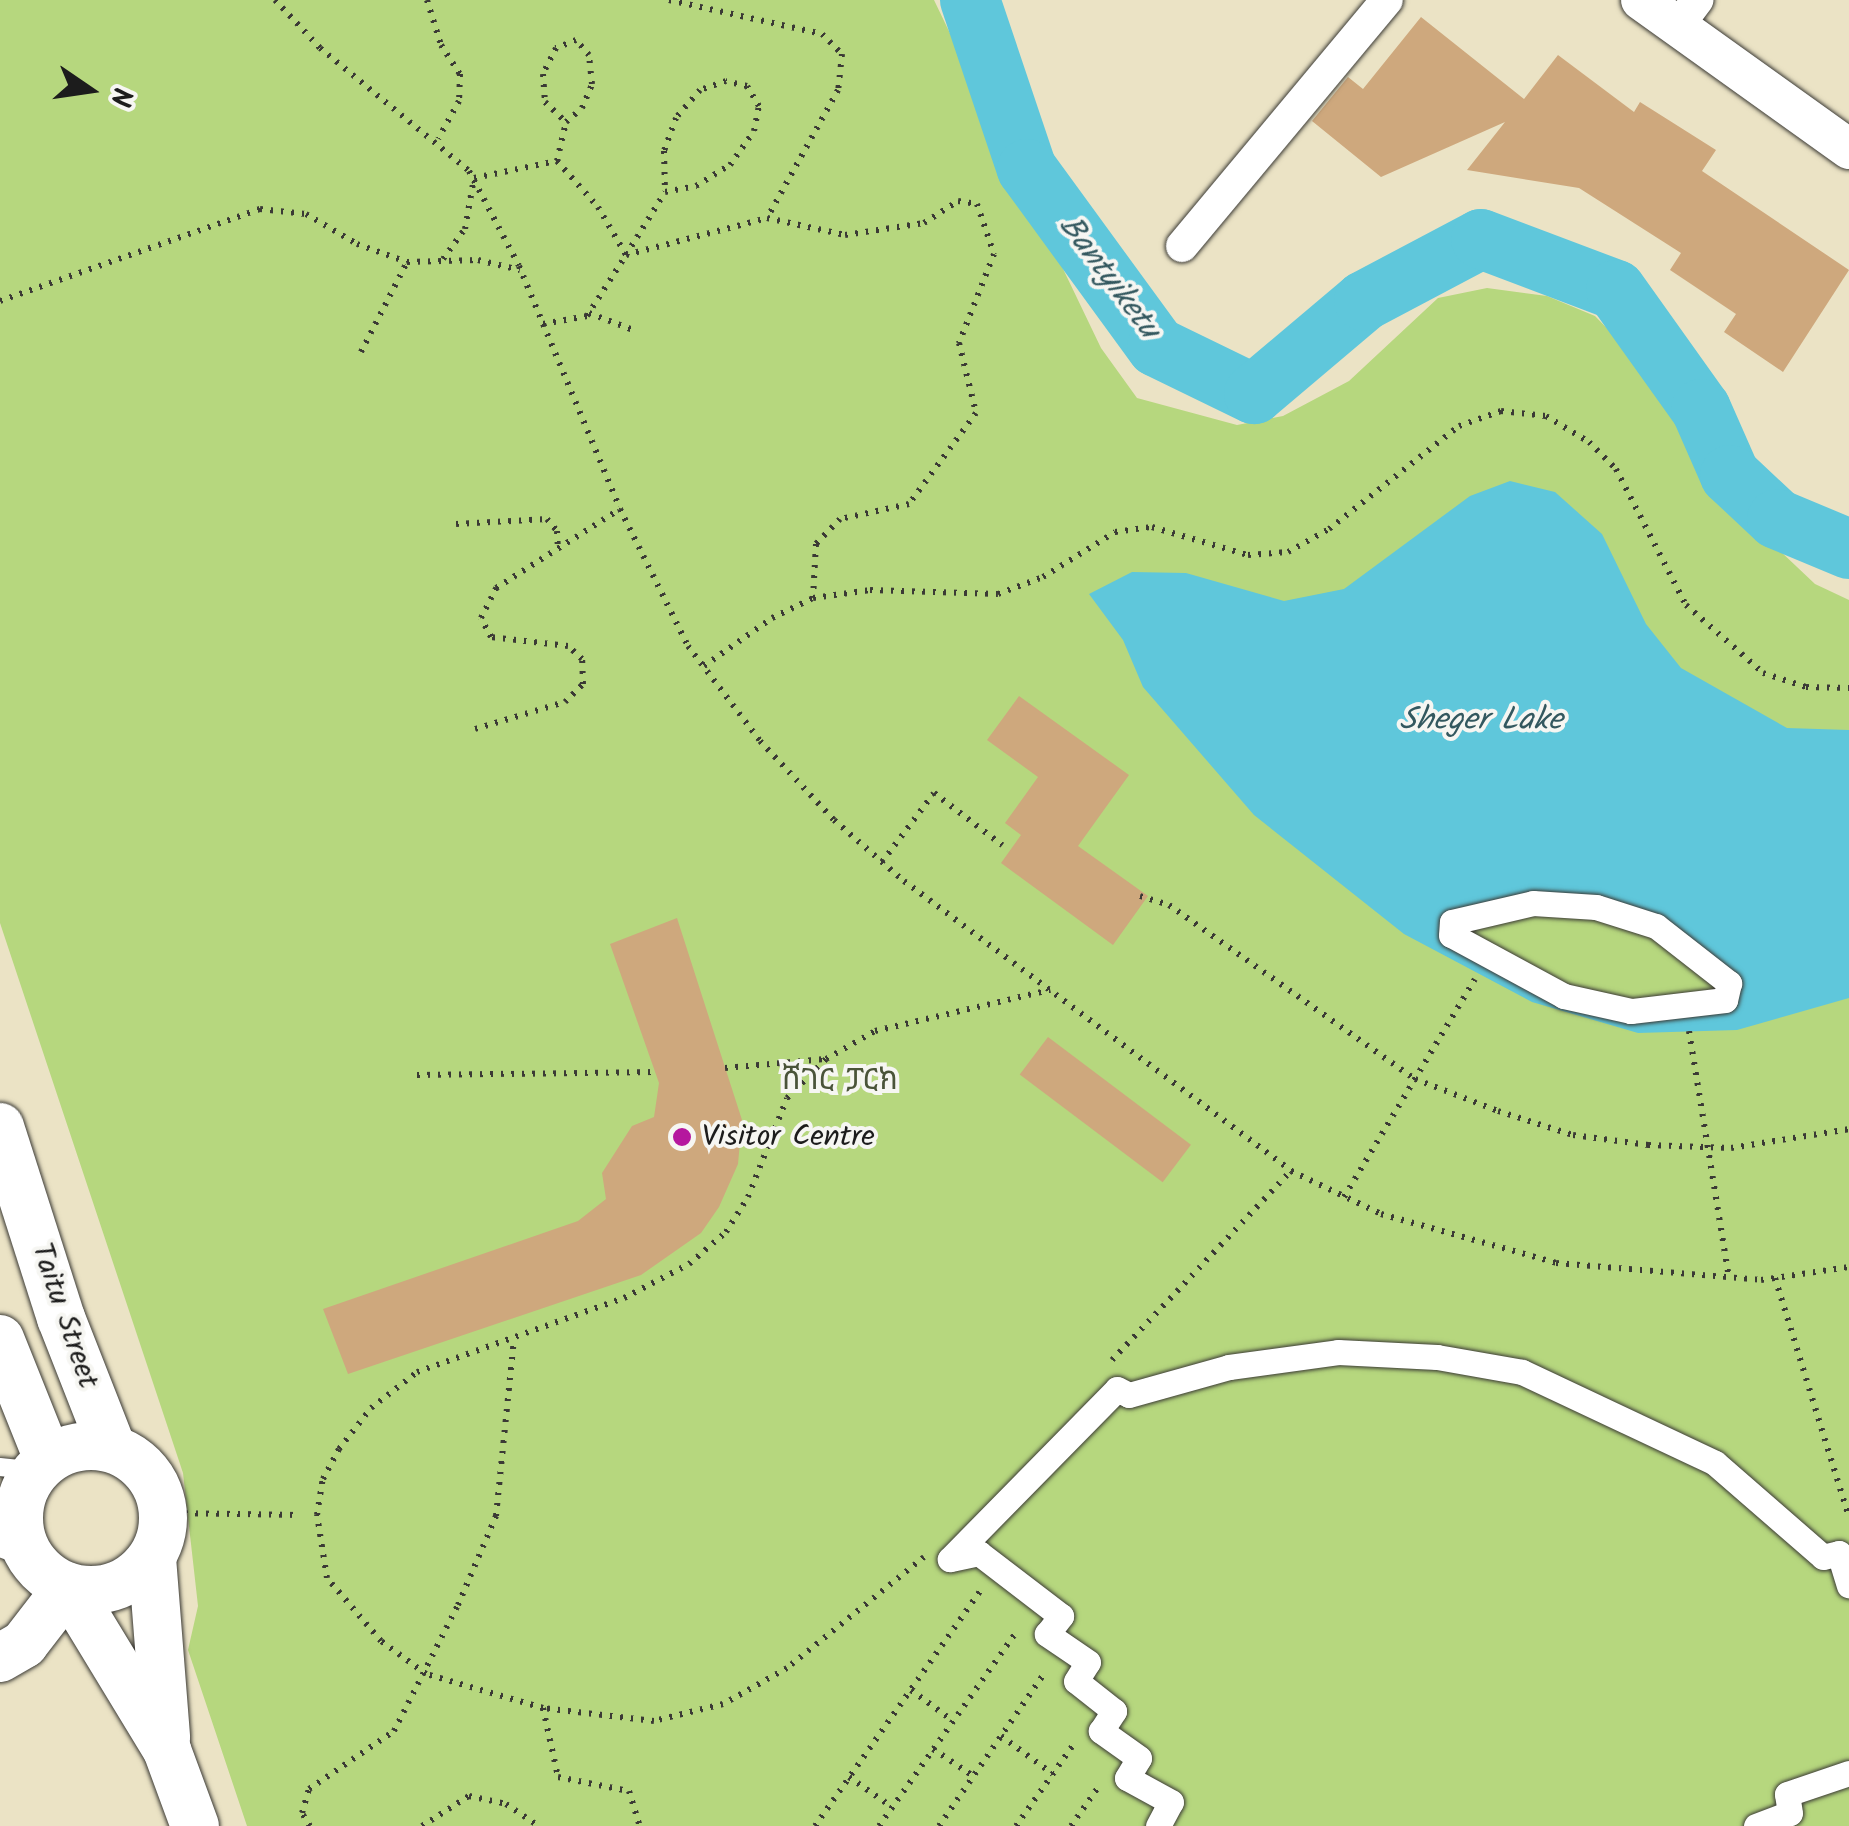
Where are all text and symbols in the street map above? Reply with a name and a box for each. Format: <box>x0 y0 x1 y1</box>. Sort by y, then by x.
north arrow <box>40 40 140 140</box>
text: N <box>96 83 144 111</box>
water label: Bantyiketu <box>1049 209 1167 347</box>
water label: Sheger Lake <box>1399 702 1563 740</box>
park label: ሸገር ፓርክ <box>782 1063 898 1099</box>
place label: Visitor Centre <box>702 1119 875 1155</box>
marker: Visitor Centre <box>671 1126 693 1148</box>
street label: Taitu Street <box>22 1239 106 1393</box>

